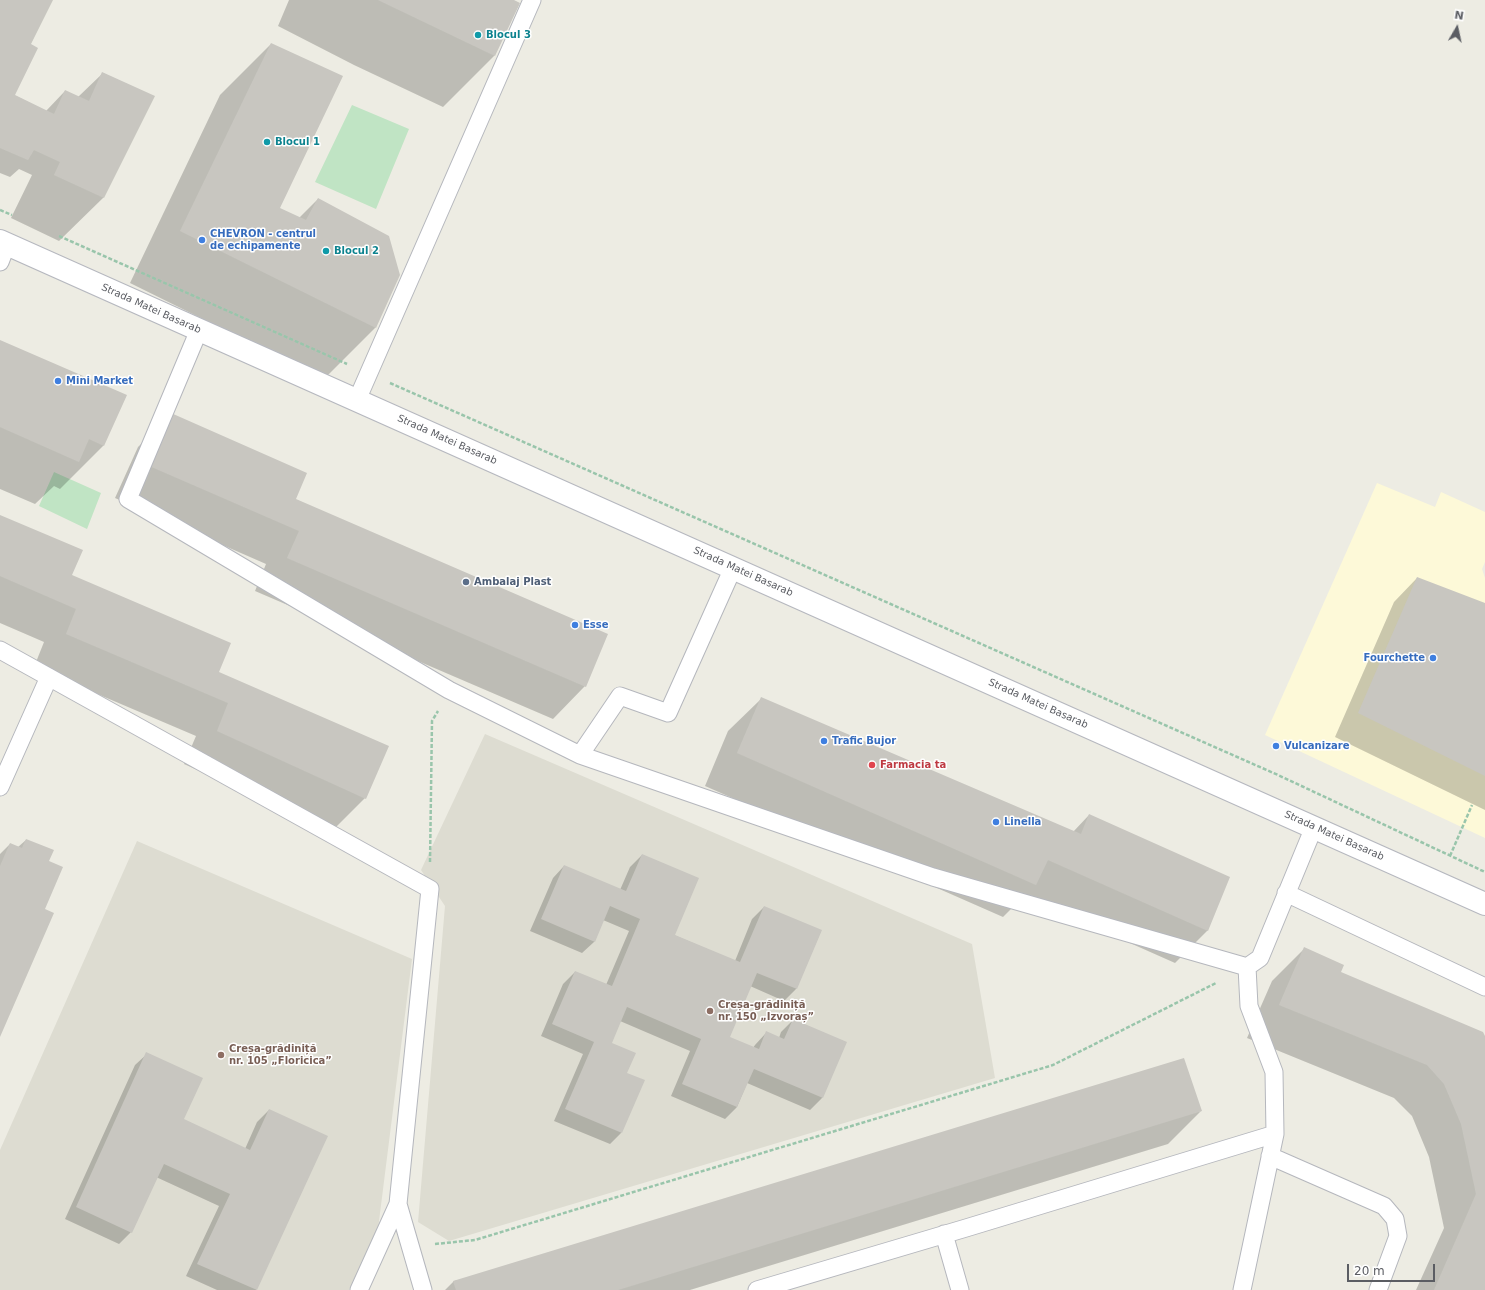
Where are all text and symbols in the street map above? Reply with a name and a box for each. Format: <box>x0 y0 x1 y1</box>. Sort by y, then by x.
north arrow <box>1437 8 1477 48</box>
text: N <box>1453 9 1465 23</box>
place label: Blocul 3 <box>486 29 531 41</box>
marker: Blocul 3 <box>473 30 483 40</box>
place label: Blocul 1 <box>275 136 320 148</box>
marker: Blocul 1 <box>262 137 272 147</box>
place label: CHEVRON - centrul de echipamente <box>210 228 316 252</box>
marker: CHEVRON - centrul de echipamente <box>197 235 207 245</box>
place label: Blocul 2 <box>334 245 379 257</box>
marker: Blocul 2 <box>321 246 331 256</box>
street label: Strada Matei Basarab <box>99 282 203 336</box>
place label: Mini Market <box>66 375 133 387</box>
marker: Mini Market <box>53 376 63 386</box>
street label: Strada Matei Basarab <box>395 413 499 467</box>
street label: Strada Matei Basarab <box>691 545 795 599</box>
place label: Ambalaj Plast <box>474 576 551 588</box>
marker: Ambalaj Plast <box>461 577 471 587</box>
place label: Esse <box>583 619 609 631</box>
marker: Esse <box>570 620 580 630</box>
place label: Fourchette <box>1363 652 1425 664</box>
marker: Fourchette <box>1428 653 1438 663</box>
street label: Strada Matei Basarab <box>986 677 1090 731</box>
place label: Trafic Bujor <box>832 735 896 747</box>
marker: Trafic Bujor <box>819 736 829 746</box>
place label: Vulcanizare <box>1284 740 1349 752</box>
marker: Vulcanizare <box>1271 741 1281 751</box>
place label: Farmacia ta <box>880 759 946 771</box>
marker: Farmacia ta <box>867 760 877 770</box>
street label: Strada Matei Basarab <box>1282 809 1386 863</box>
place label: Linella <box>1004 816 1041 828</box>
marker: Linella <box>991 817 1001 827</box>
place label: Creșa-grădiniță nr. 150 „Izvoraș” <box>718 999 814 1022</box>
marker: Creșa-grădiniță nr. 150 „Izvoraș” <box>705 1006 715 1016</box>
place label: Creșa-grădiniță nr. 105 „Floricica” <box>229 1043 332 1066</box>
marker: Creșa-grădiniță nr. 105 „Floricica” <box>216 1050 226 1060</box>
scale bar <box>1349 1256 1437 1282</box>
text: 20 m <box>1354 1264 1385 1278</box>

